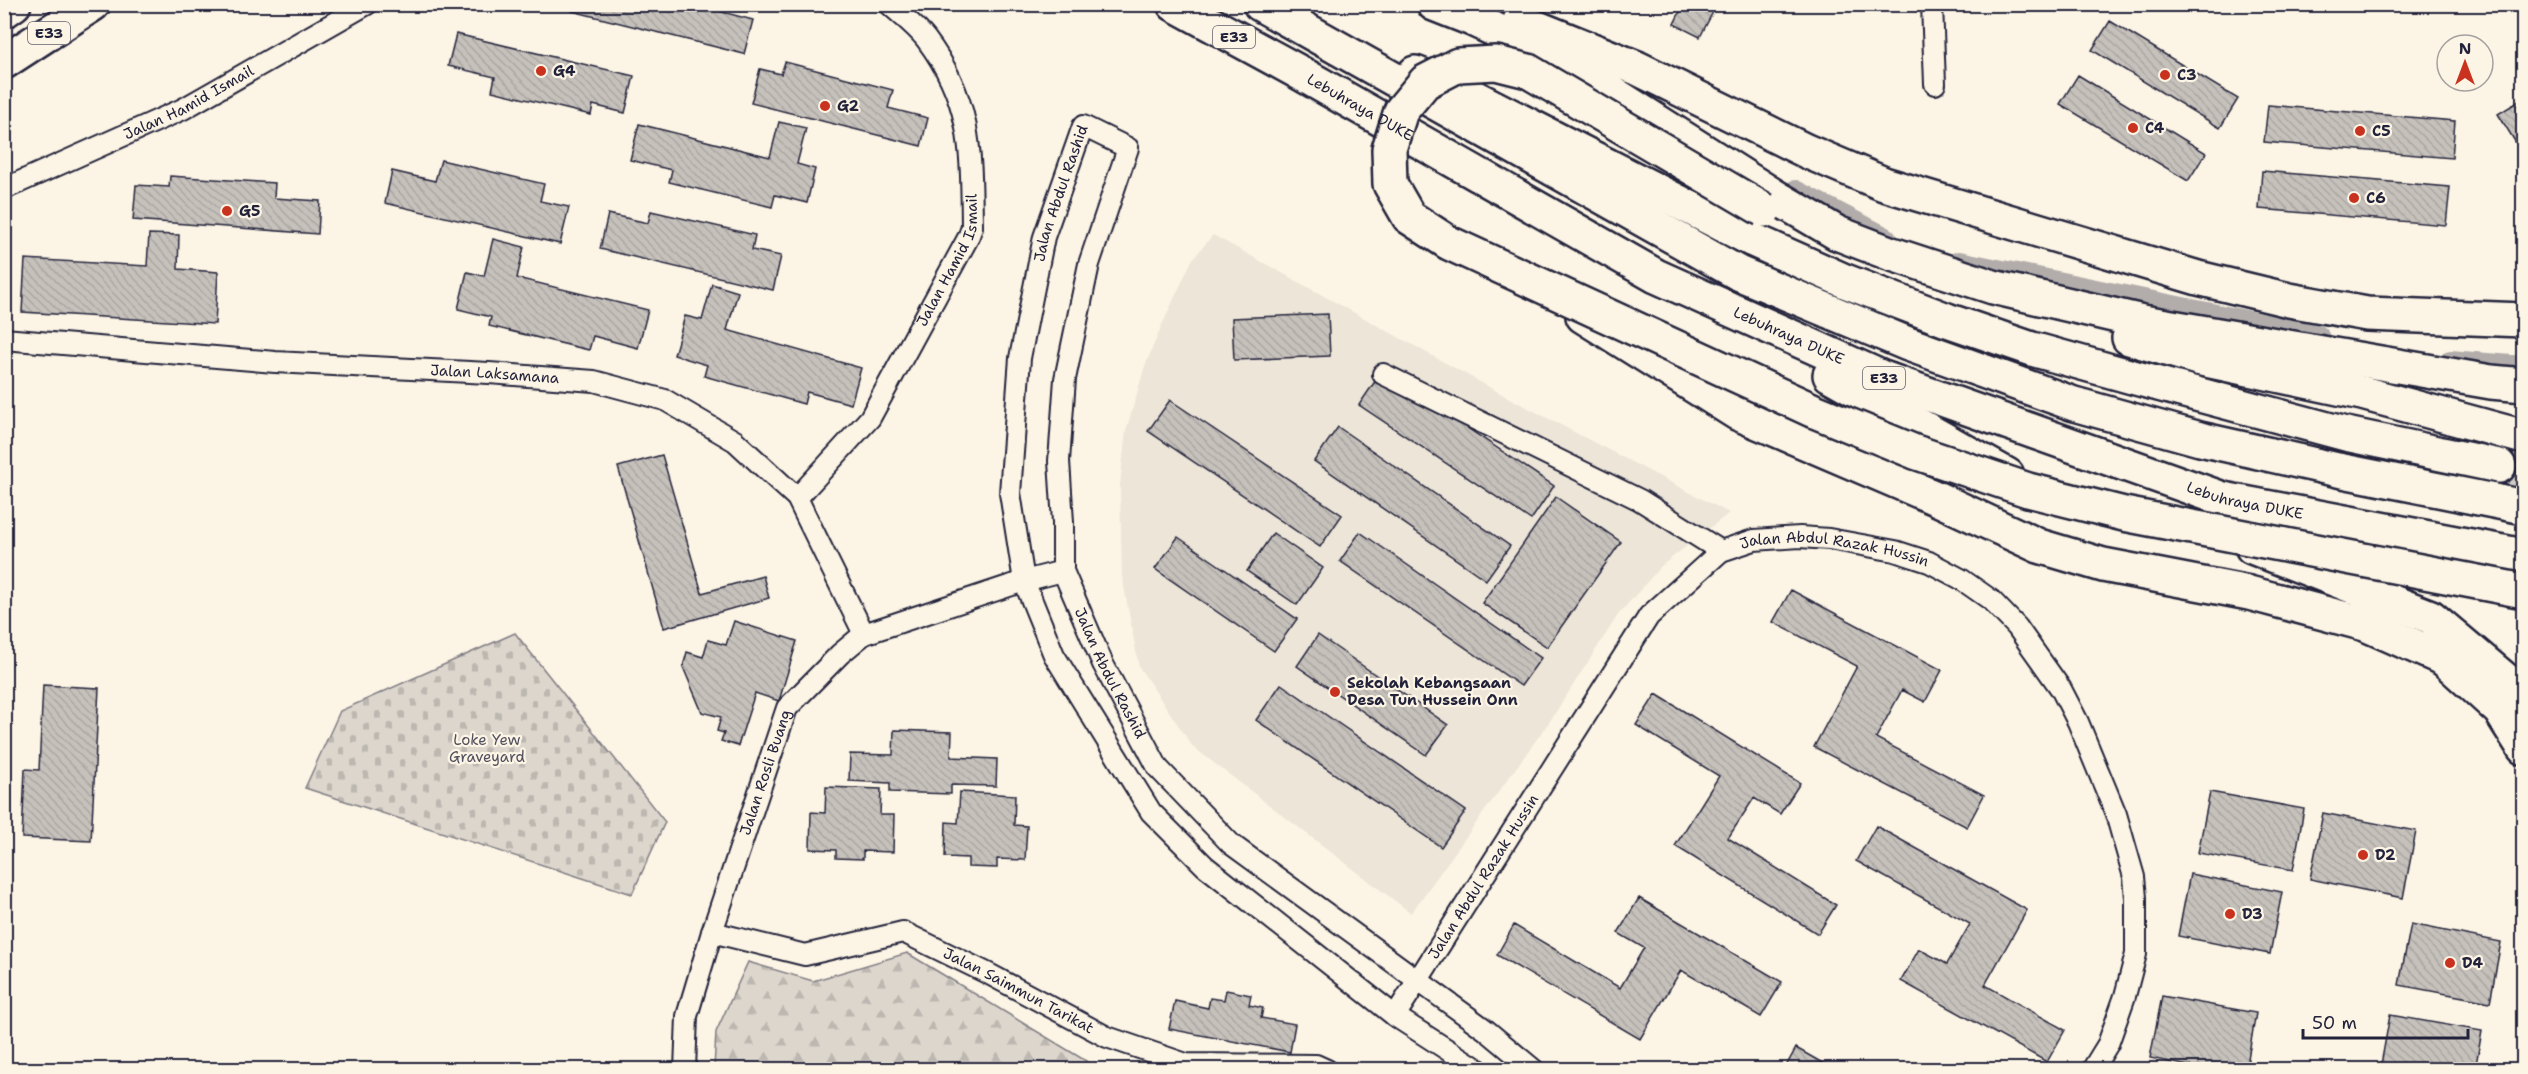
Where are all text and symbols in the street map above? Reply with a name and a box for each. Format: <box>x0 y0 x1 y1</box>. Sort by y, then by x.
road number: E33 <box>28 22 70 44</box>
road number: E33 <box>1213 26 1255 48</box>
north arrow <box>2435 33 2495 93</box>
text: N <box>2459 38 2471 59</box>
street label: Jalan Hamid Ismail <box>120 60 258 144</box>
place label: G4 <box>553 61 576 81</box>
marker: G4 <box>534 64 548 78</box>
place label: C3 <box>2177 65 2197 85</box>
marker: C3 <box>2158 68 2172 82</box>
street label: Lebuhraya DUKE <box>1303 69 1417 146</box>
place label: G2 <box>837 96 860 116</box>
marker: G2 <box>818 99 832 113</box>
place label: C4 <box>2145 118 2165 138</box>
marker: C4 <box>2126 121 2140 135</box>
place label: C5 <box>2372 121 2391 141</box>
street label: Jalan Abdul Rashid <box>1029 122 1093 264</box>
marker: C5 <box>2353 124 2367 138</box>
place label: C6 <box>2366 188 2386 208</box>
marker: C6 <box>2347 191 2361 205</box>
street label: Jalan Hamid Ismail <box>912 193 982 330</box>
place label: G5 <box>239 201 260 221</box>
marker: G5 <box>220 204 234 218</box>
street label: Lebuhraya DUKE <box>1730 302 1847 369</box>
street label: Jalan Laksamana <box>430 360 561 388</box>
road number: E33 <box>1863 367 1905 389</box>
street label: Lebuhraya DUKE <box>2184 477 2305 524</box>
street label: Jalan Abdul Razak Hussin <box>1737 527 1931 571</box>
street label: Jalan Abdul Rashid <box>1070 605 1151 742</box>
place label: Sekolah Kebangsaan Desa Tun Hussein Onn <box>1347 673 1518 710</box>
marker: Sekolah Kebangsaan Desa Tun Hussein Onn <box>1328 685 1342 699</box>
street label: Jalan Rosli Buang <box>735 707 796 838</box>
park label: Loke Yew Graveyard <box>449 730 525 767</box>
street label: Jalan Abdul Razak Hussin <box>1424 790 1543 963</box>
place label: D2 <box>2375 845 2396 865</box>
marker: D2 <box>2356 848 2370 862</box>
place label: D3 <box>2242 904 2263 924</box>
marker: D3 <box>2223 907 2237 921</box>
street label: Jalan Saimmun Tarikat <box>940 943 1097 1038</box>
place label: D4 <box>2462 953 2484 973</box>
marker: D4 <box>2443 956 2457 970</box>
scale bar <box>2303 1002 2468 1040</box>
text: 50 m <box>2312 1011 2357 1035</box>

